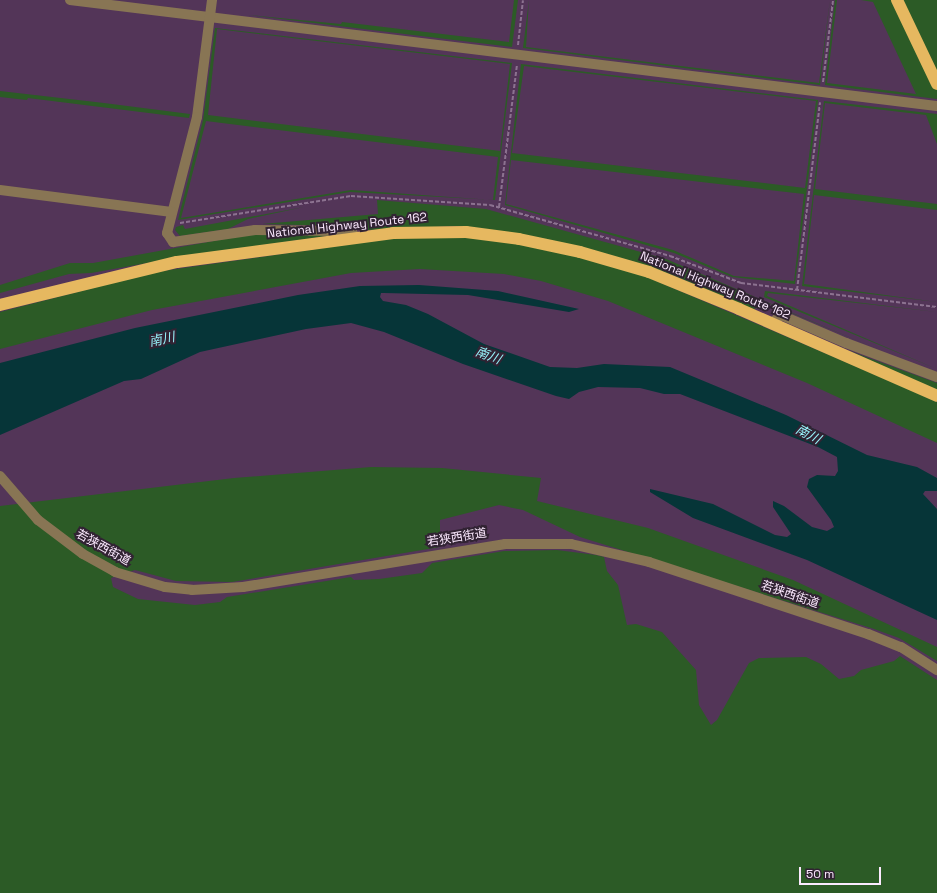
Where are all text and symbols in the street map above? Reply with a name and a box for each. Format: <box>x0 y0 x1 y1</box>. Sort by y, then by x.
street label: National Highway Route 162 <box>266 210 428 242</box>
street label: National Highway Route 162 <box>638 249 792 323</box>
water label: 南川 <box>148 330 176 350</box>
water label: 南川 <box>473 344 503 368</box>
water label: 南川 <box>793 422 823 448</box>
street label: 若狭西街道 <box>426 526 488 550</box>
street label: 若狭西街道 <box>73 527 133 569</box>
street label: 若狭西街道 <box>759 578 821 612</box>
scale bar <box>801 859 883 885</box>
text: 50 m <box>806 866 834 882</box>

